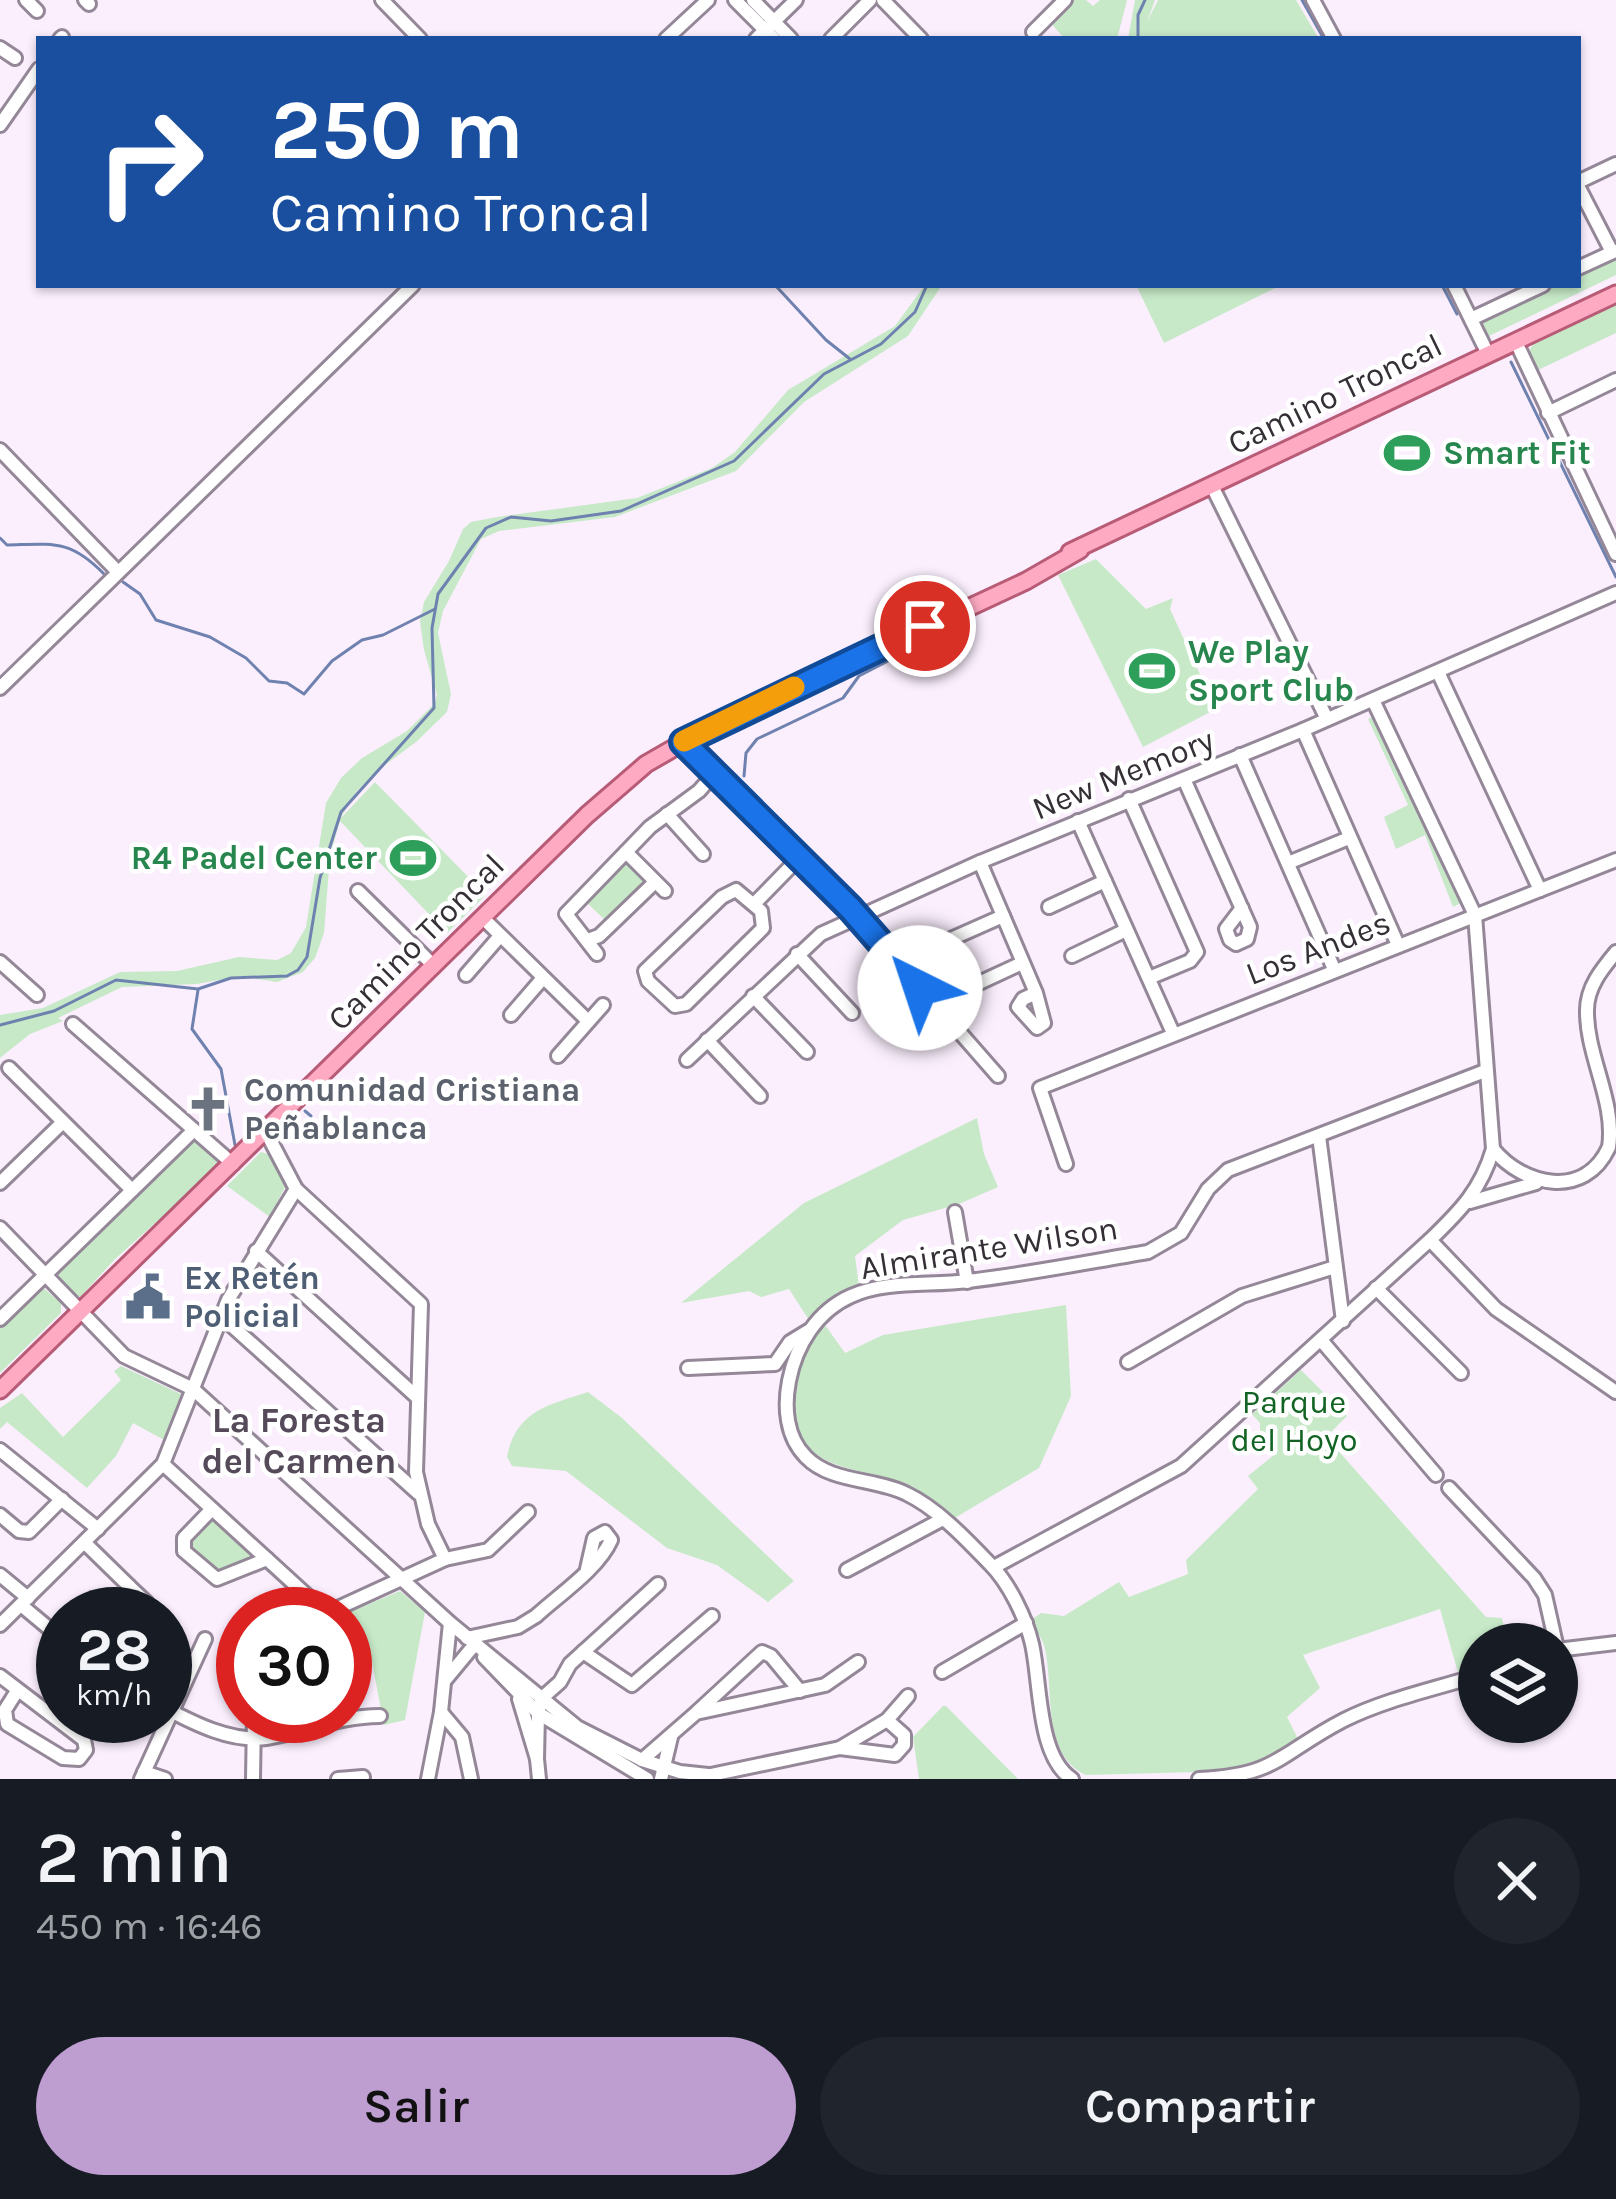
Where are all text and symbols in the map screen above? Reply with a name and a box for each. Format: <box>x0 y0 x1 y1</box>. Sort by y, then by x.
text: 250 m <box>270 81 524 179</box>
icon: right <box>72 84 228 240</box>
text: Camino Troncal <box>270 181 652 245</box>
street label: Camino Troncal <box>1222 326 1448 462</box>
sports icon: Smart Fit <box>1382 428 1432 478</box>
place label: Smart Fit <box>1443 434 1591 472</box>
pin <box>874 575 976 677</box>
icon: arrive <box>892 593 958 659</box>
place label: We Play Sport Club <box>1188 633 1354 709</box>
sports icon: We Play Sport Club <box>1127 646 1177 696</box>
street label: New Memory <box>1027 720 1219 828</box>
sports icon: R4 Padel Center <box>388 833 438 883</box>
place label: R4 Padel Center <box>131 839 377 877</box>
street label: Camino Troncal <box>320 846 512 1038</box>
street label: Los Andes <box>1241 903 1395 993</box>
position arrow <box>857 925 983 1051</box>
place label: Comunidad Cristiana Peñablanca <box>244 1071 580 1147</box>
church icon: Comunidad Cristiana Peñablanca <box>183 1084 233 1134</box>
street label: Almirante Wilson <box>858 1209 1120 1287</box>
place label: Ex Retén Policial <box>184 1259 320 1335</box>
public building icon: Ex Retén Policial <box>123 1272 173 1322</box>
park label: Parque del Hoyo <box>1230 1383 1358 1459</box>
district label: La Foresta del Carmen <box>202 1399 396 1482</box>
speed limit sign: 30 <box>216 1587 372 1743</box>
text: 28 <box>76 1615 152 1685</box>
map controls <box>1458 1623 1578 1743</box>
button: layers <box>1458 1623 1578 1743</box>
text: km/h <box>76 1677 152 1713</box>
text: 2 min <box>36 1816 233 1900</box>
button: close <box>1454 1818 1580 1944</box>
text: 450 m · 16:46 <box>36 1903 263 1949</box>
button: Salir <box>36 2037 796 2175</box>
button: Compartir <box>820 2037 1580 2175</box>

